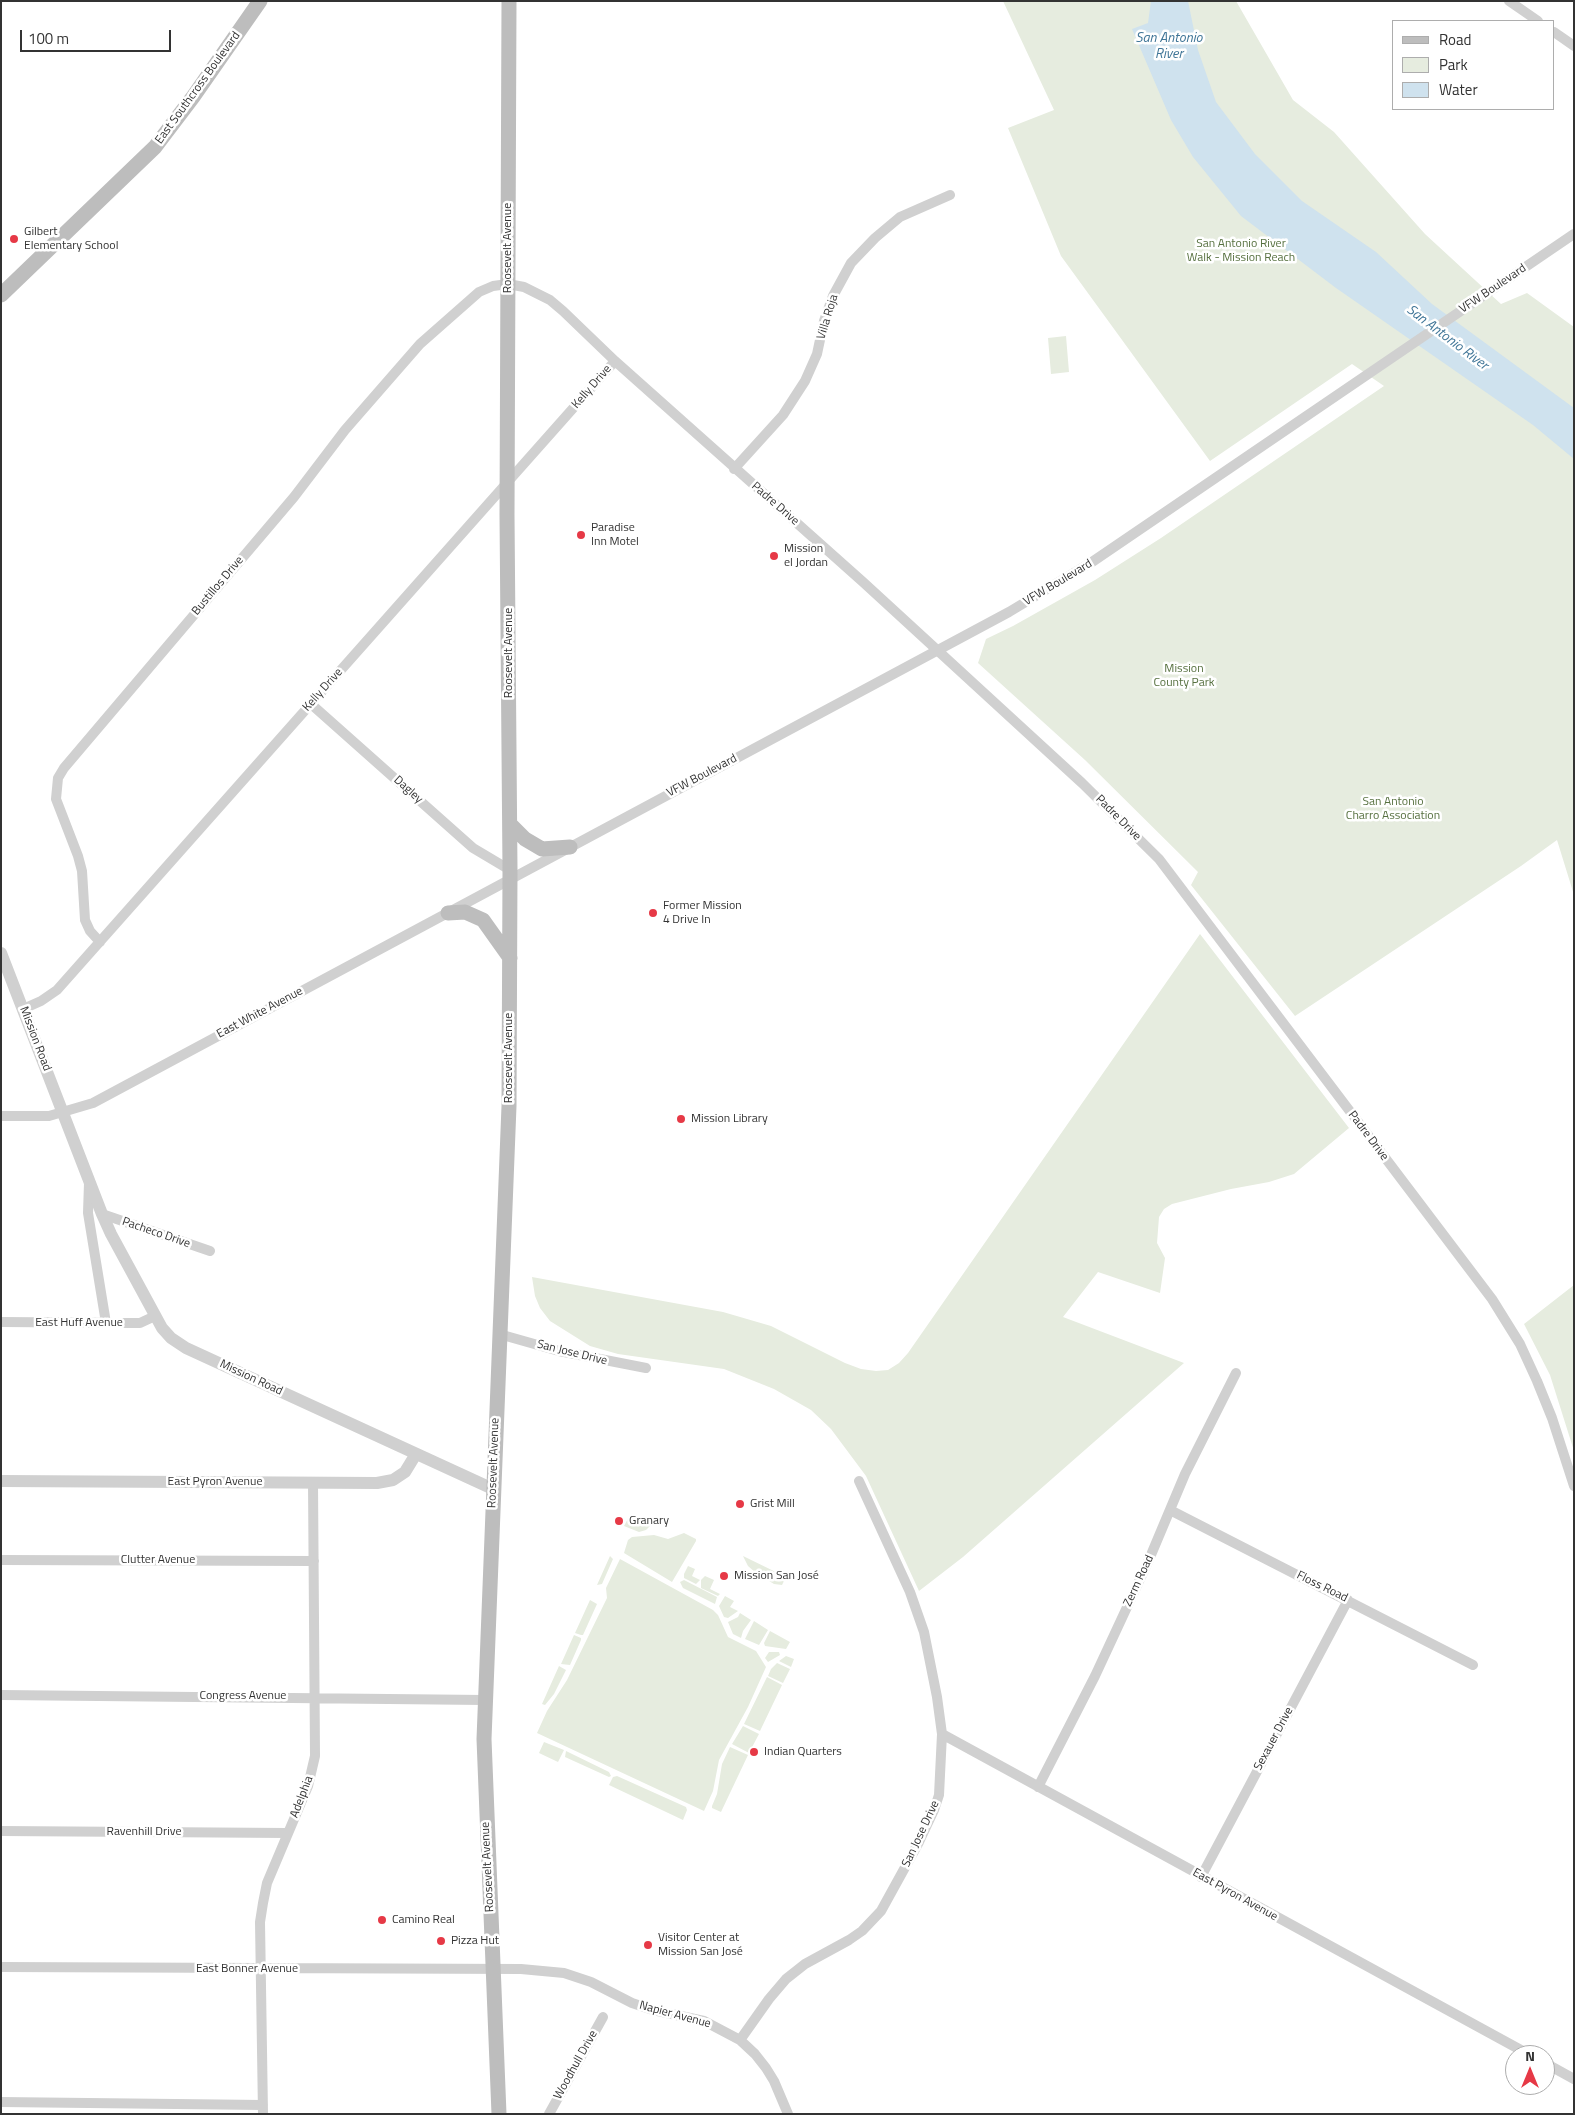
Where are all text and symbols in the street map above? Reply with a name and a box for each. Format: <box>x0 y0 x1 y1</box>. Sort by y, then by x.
scale bar <box>22 20 174 52</box>
legend <box>1392 20 1555 110</box>
text: 100 m <box>28 27 69 50</box>
text: Road <box>1439 28 1471 51</box>
street label: East Southcross Boulevard <box>152 29 244 147</box>
water label: San Antonio River <box>1136 31 1202 64</box>
text: Park <box>1439 53 1468 76</box>
text: Water <box>1439 78 1478 101</box>
street label: Roosevelt Avenue <box>501 203 515 293</box>
place label: Gilbert Elementary School <box>24 225 118 253</box>
marker: Gilbert Elementary School <box>8 233 20 245</box>
park label: San Antonio River Walk - Mission Reach <box>1187 237 1295 265</box>
street label: VFW Boulevard <box>1457 261 1529 317</box>
street label: Villa Roja <box>814 293 842 341</box>
water label: San Antonio River <box>1403 302 1491 374</box>
street label: Kelly Drive <box>569 362 615 412</box>
street label: Padre Drive <box>748 479 802 529</box>
place label: Paradise Inn Motel <box>591 521 639 549</box>
marker: Paradise Inn Motel <box>575 529 587 541</box>
place label: Mission el Jordan <box>784 542 828 570</box>
marker: Mission el Jordan <box>768 550 780 562</box>
street label: Bustillos Drive <box>189 554 247 618</box>
street label: VFW Boulevard <box>1021 557 1095 609</box>
street label: Roosevelt Avenue <box>502 608 516 698</box>
park label: Mission County Park <box>1153 662 1215 690</box>
street label: Kelly Drive <box>300 666 346 714</box>
street label: VFW Boulevard <box>664 751 740 801</box>
street label: Dagley <box>390 773 426 807</box>
street label: Padre Drive <box>1092 792 1144 844</box>
park label: San Antonio Charro Association <box>1346 795 1440 823</box>
place label: Former Mission 4 Drive In <box>663 899 742 927</box>
marker: Former Mission 4 Drive In <box>647 907 659 919</box>
street label: East White Avenue <box>215 984 305 1042</box>
street label: Mission Road <box>16 1005 54 1073</box>
street label: Roosevelt Avenue <box>502 1013 516 1103</box>
street label: Padre Drive <box>1345 1108 1391 1164</box>
place label: Mission Library <box>691 1112 768 1126</box>
marker: Mission Library <box>675 1113 687 1125</box>
street label: Pacheco Drive <box>120 1215 192 1251</box>
street label: East Huff Avenue <box>35 1316 123 1330</box>
street label: San Jose Drive <box>535 1337 609 1369</box>
street label: Mission Road <box>217 1357 285 1399</box>
street label: Roosevelt Avenue <box>485 1418 503 1508</box>
street label: East Pyron Avenue <box>168 1475 262 1489</box>
place label: Grist Mill <box>750 1497 795 1511</box>
marker: Grist Mill <box>734 1498 746 1510</box>
place label: Granary <box>629 1514 669 1528</box>
marker: Granary <box>613 1515 625 1527</box>
street label: Clutter Avenue <box>121 1553 195 1567</box>
street label: Zerm Road <box>1121 1553 1157 1609</box>
street label: Floss Road <box>1294 1568 1350 1606</box>
place label: Mission San José <box>734 1569 819 1583</box>
marker: Mission San José <box>718 1570 730 1582</box>
street label: Congress Avenue <box>200 1689 286 1703</box>
street label: Sexauer Drive <box>1251 1705 1297 1773</box>
place label: Indian Quarters <box>764 1745 842 1759</box>
marker: Indian Quarters <box>748 1746 760 1758</box>
street label: Adelphia <box>287 1774 317 1820</box>
street label: San Jose Drive <box>899 1798 943 1870</box>
street label: Roosevelt Avenue <box>478 1821 498 1913</box>
street label: Ravenhill Drive <box>106 1825 182 1839</box>
street label: East Pyron Avenue <box>1190 1866 1280 1924</box>
place label: Camino Real <box>392 1913 455 1927</box>
marker: Camino Real <box>376 1914 388 1926</box>
place label: Visitor Center at Mission San José <box>658 1931 743 1959</box>
place label: Pizza Hut <box>451 1934 499 1948</box>
marker: Pizza Hut <box>435 1935 447 1947</box>
marker: Visitor Center at Mission San José <box>642 1939 654 1951</box>
street label: East Bonner Avenue <box>196 1962 298 1976</box>
street label: Napier Avenue <box>638 1999 712 2031</box>
street label: Woodhull Drive <box>551 2028 601 2102</box>
north arrow <box>1505 2045 1555 2095</box>
text: N <box>1525 2045 1535 2066</box>

